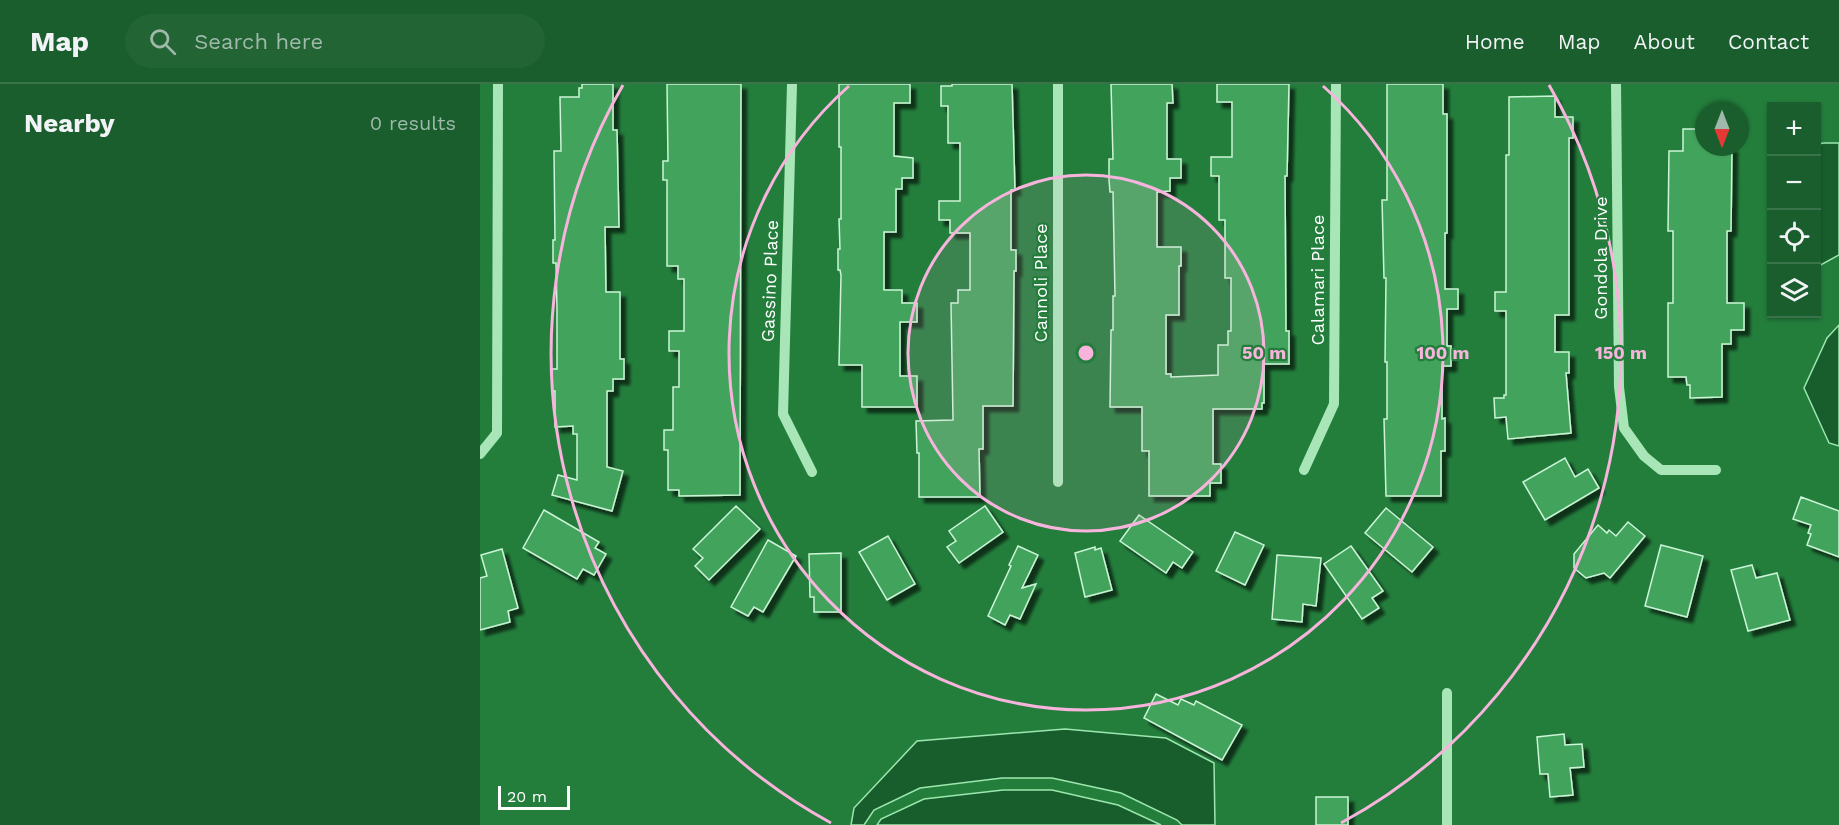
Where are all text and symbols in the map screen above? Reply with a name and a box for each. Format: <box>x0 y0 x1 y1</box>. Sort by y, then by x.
search box <box>125 14 545 68</box>
text: Map <box>30 25 89 58</box>
icon: search <box>146 25 179 58</box>
text: Search here <box>194 29 323 54</box>
text: Home <box>1465 29 1525 54</box>
text: Map <box>1558 29 1601 54</box>
text: About <box>1634 29 1695 54</box>
text: Contact <box>1728 29 1809 54</box>
north arrow <box>1695 102 1749 156</box>
map controls <box>1767 102 1821 318</box>
button: + <box>1767 102 1821 156</box>
text: Nearby <box>24 108 115 138</box>
text: 0 results <box>370 111 456 135</box>
button: − <box>1767 156 1821 210</box>
street label: Gondola Drive <box>1590 196 1611 320</box>
button: locate <box>1767 210 1821 264</box>
street label: Calamari Place <box>1307 215 1328 346</box>
street label: Gassino Place <box>757 220 782 342</box>
street label: Cannoli Place <box>1030 223 1051 343</box>
button: layers <box>1767 264 1821 318</box>
text: 50 m <box>1242 342 1286 363</box>
text: 100 m <box>1416 342 1470 363</box>
text: 150 m <box>1595 342 1647 363</box>
centre of rings <box>1076 343 1096 363</box>
scale bar <box>498 783 570 810</box>
text: 20 m <box>507 787 547 806</box>

